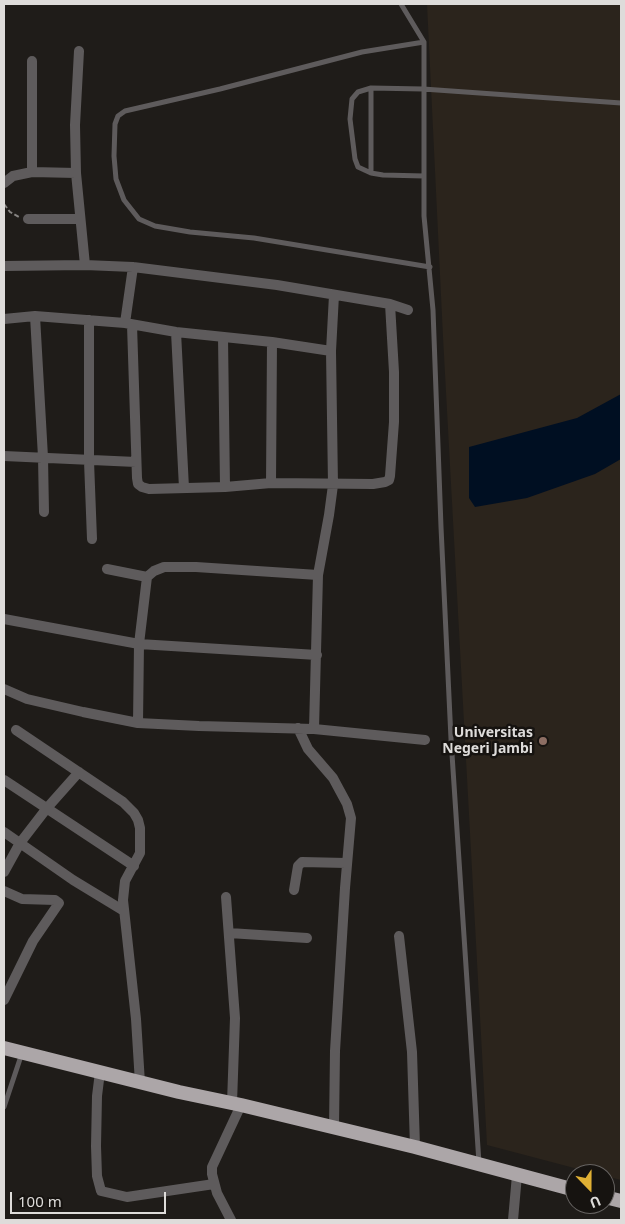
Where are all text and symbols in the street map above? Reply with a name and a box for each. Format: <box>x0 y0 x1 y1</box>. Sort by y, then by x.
place label: Universitas Negeri Jambi <box>442 725 533 758</box>
marker: Universitas Negeri Jambi <box>537 735 549 747</box>
north arrow <box>565 1164 615 1214</box>
scale bar <box>12 1182 169 1214</box>
text: 100 m <box>18 1191 62 1211</box>
text: U <box>587 1192 604 1213</box>

